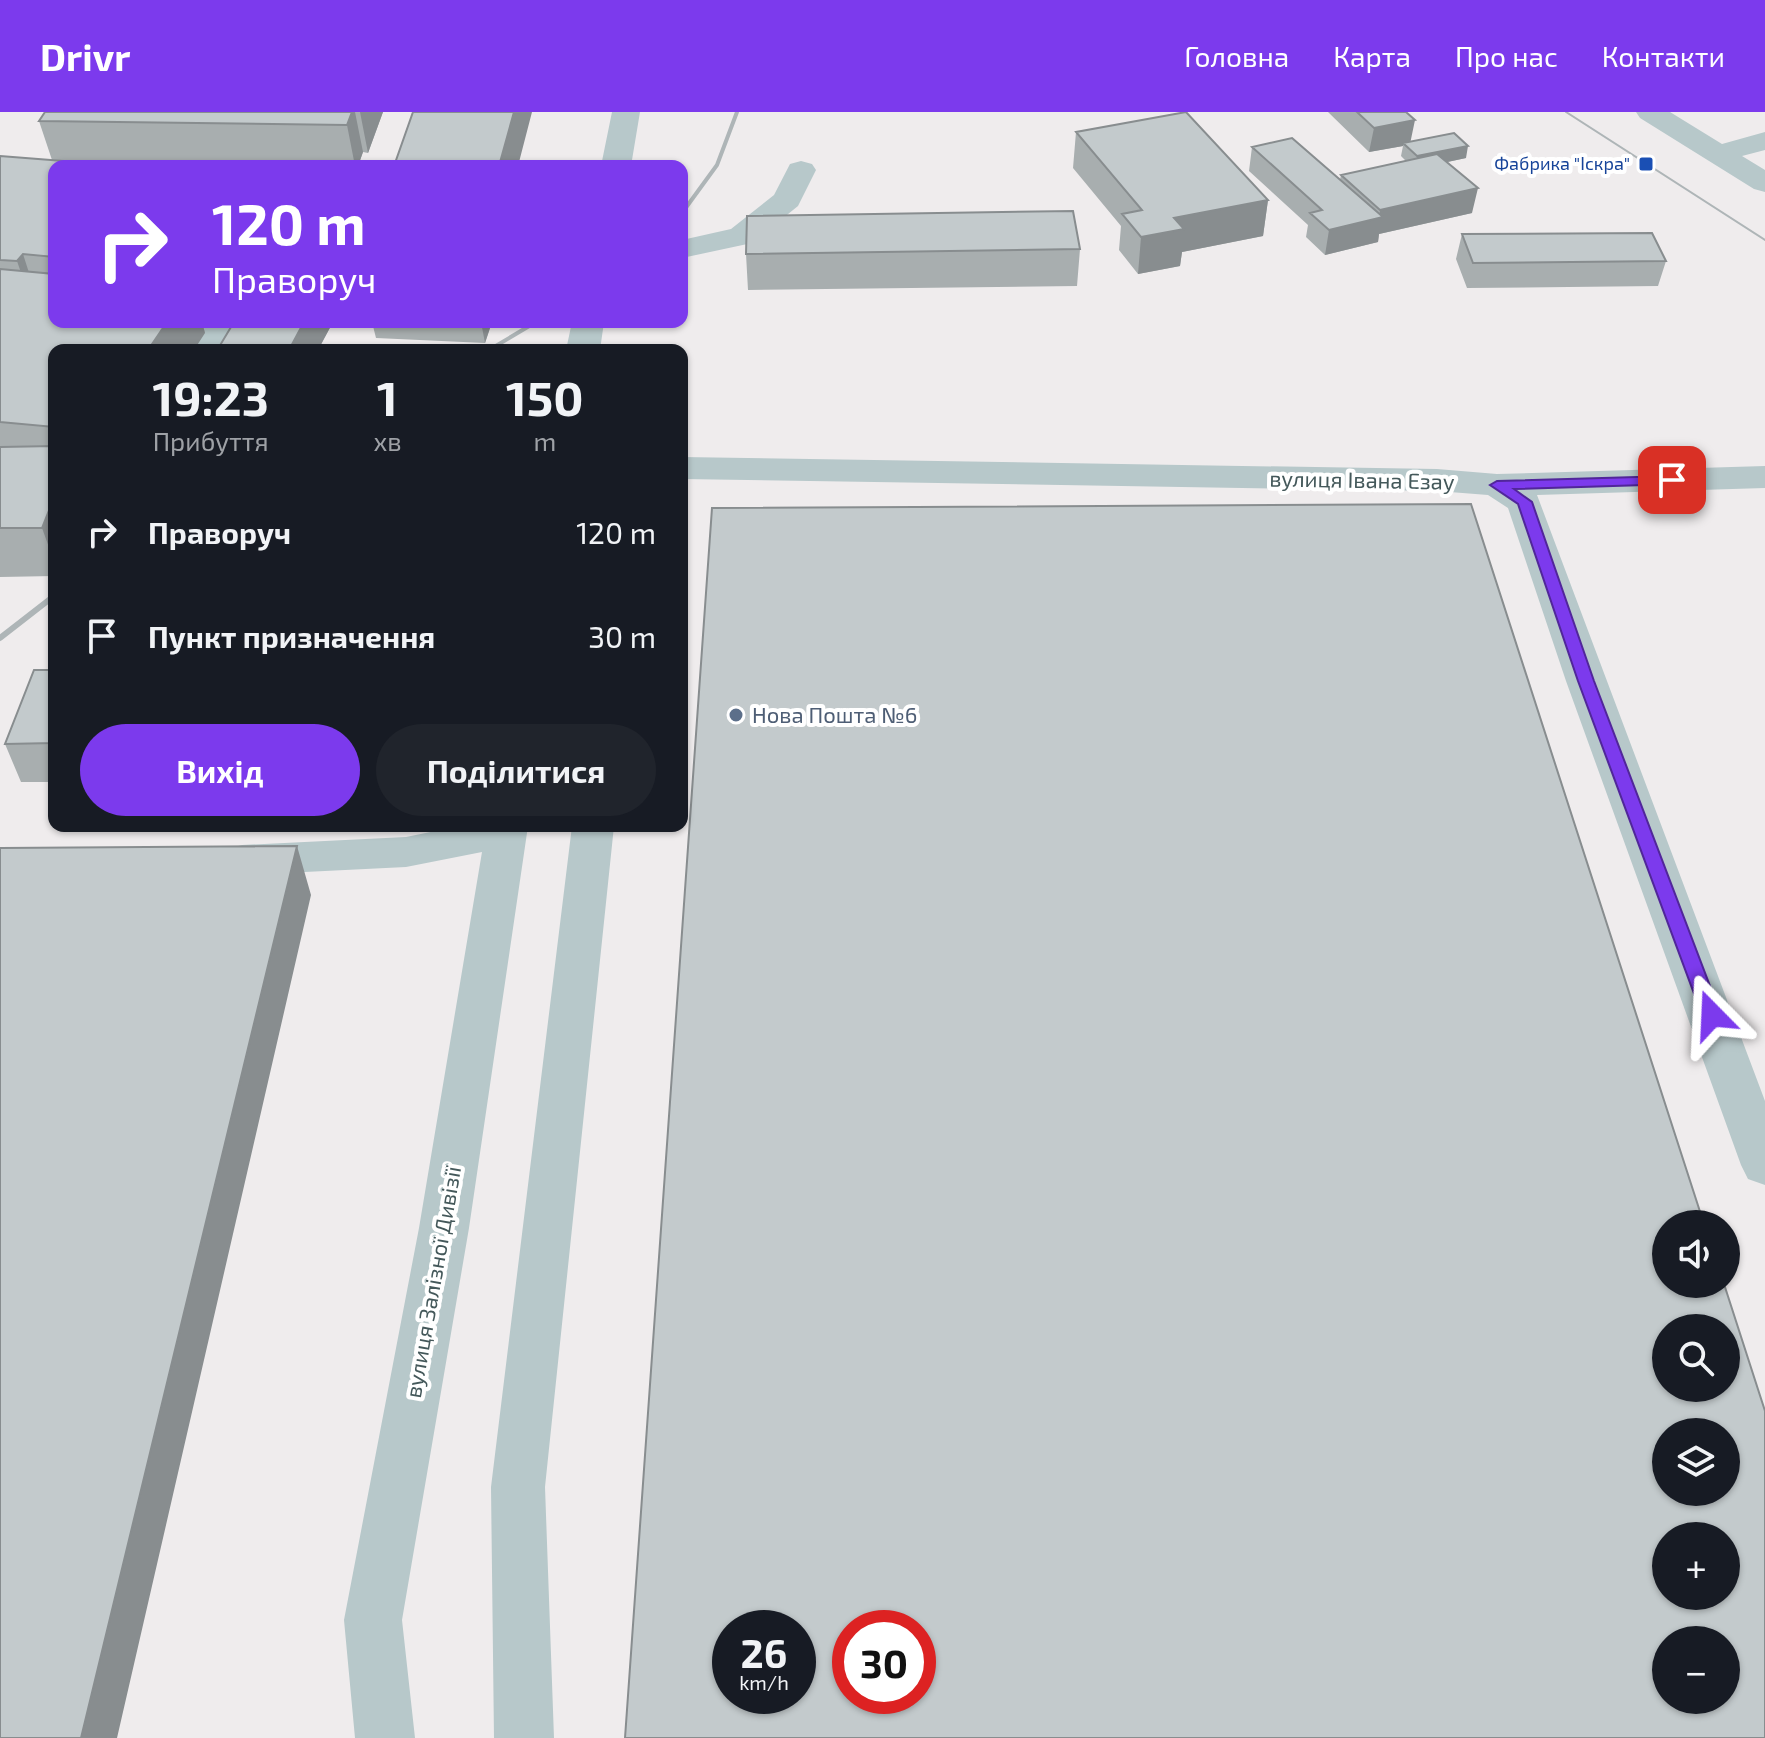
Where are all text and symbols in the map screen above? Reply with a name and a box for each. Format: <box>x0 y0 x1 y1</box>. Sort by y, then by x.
text: Drivr <box>40 33 130 79</box>
text: Головна <box>1184 39 1289 73</box>
text: Карта <box>1333 39 1411 73</box>
text: Про нас <box>1455 39 1558 73</box>
text: Контакти <box>1602 39 1725 73</box>
place label: Фабрика "Іскра" <box>1494 152 1630 174</box>
marker: Фабрика "Іскра" <box>1637 155 1655 173</box>
text: 120 m <box>212 189 366 256</box>
icon: right <box>80 192 184 296</box>
text: Праворуч <box>212 257 377 300</box>
text: 19:23 <box>152 368 269 426</box>
text: 1 <box>377 368 398 426</box>
text: 150 <box>506 368 584 426</box>
text: Прибуття <box>153 425 269 456</box>
text: хв <box>373 425 402 456</box>
text: m <box>533 425 556 456</box>
pin <box>1638 446 1706 514</box>
icon: arrive <box>1650 458 1694 502</box>
street label: вулиця Івана Езау <box>1269 464 1455 495</box>
icon: right <box>80 510 124 554</box>
text: Праворуч <box>148 514 291 550</box>
text: 120 m <box>576 514 656 550</box>
icon: arrive <box>80 614 124 658</box>
text: Пункт призначення <box>148 618 435 654</box>
text: 30 m <box>588 618 656 654</box>
place label: Нова Пошта №6 <box>752 701 917 727</box>
marker: Нова Пошта №6 <box>727 706 745 724</box>
button: Вихід <box>80 724 360 816</box>
button: Поділитися <box>376 724 656 816</box>
position arrow <box>1670 973 1754 1057</box>
street label: вулиця Залізної Дивізії <box>399 1163 466 1400</box>
map controls <box>1652 1210 1740 1714</box>
button: sound <box>1652 1210 1740 1298</box>
button: search <box>1652 1314 1740 1402</box>
button: layers <box>1652 1418 1740 1506</box>
button: + <box>1652 1522 1740 1610</box>
speed limit sign: 30 <box>832 1610 936 1714</box>
button: − <box>1652 1626 1740 1714</box>
text: 26 <box>741 1628 787 1676</box>
text: km/h <box>739 1670 789 1694</box>

